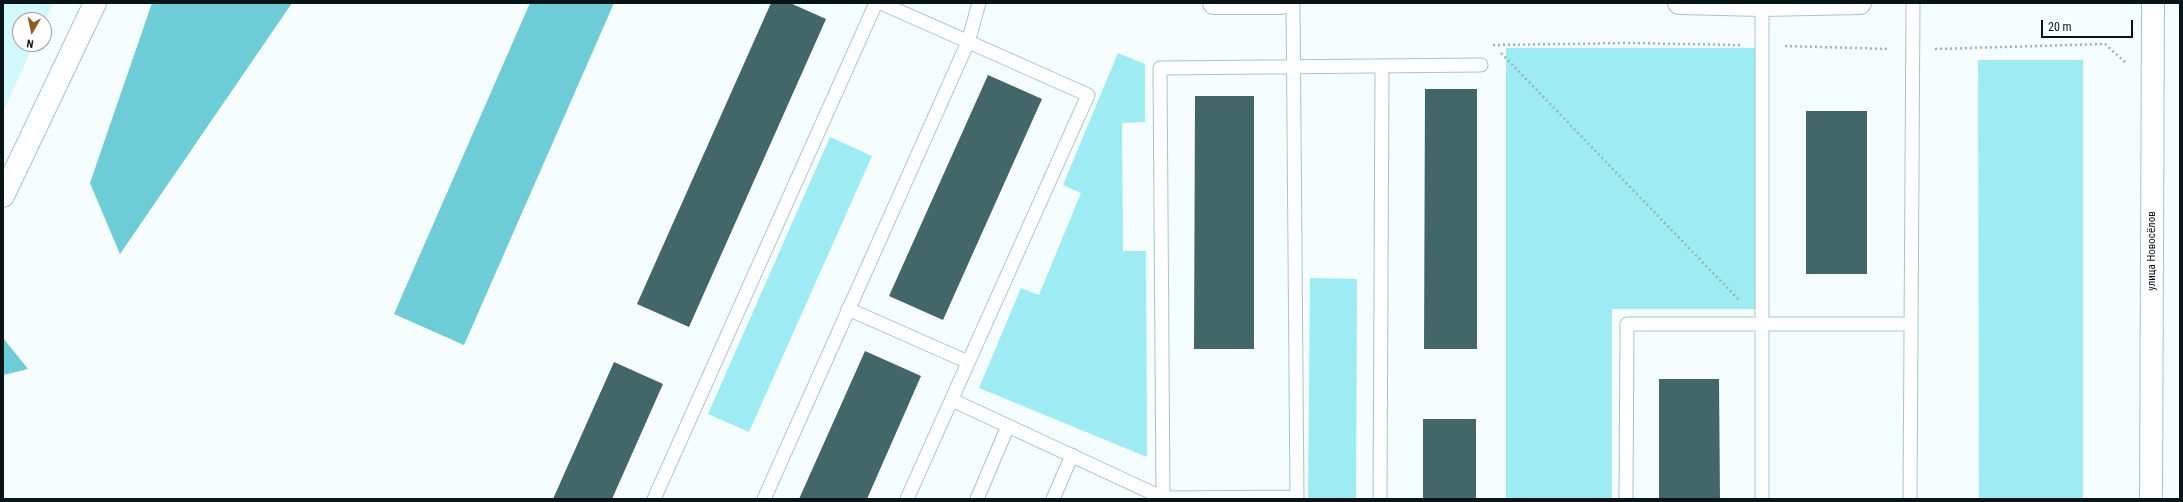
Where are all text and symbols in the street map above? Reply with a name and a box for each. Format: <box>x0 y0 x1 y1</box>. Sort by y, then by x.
north arrow <box>12 12 52 52</box>
scale bar <box>2043 12 2135 38</box>
text: 20 m <box>2048 20 2072 34</box>
text: N <box>26 36 35 50</box>
street label: улица Новосёлов <box>2145 211 2159 291</box>

